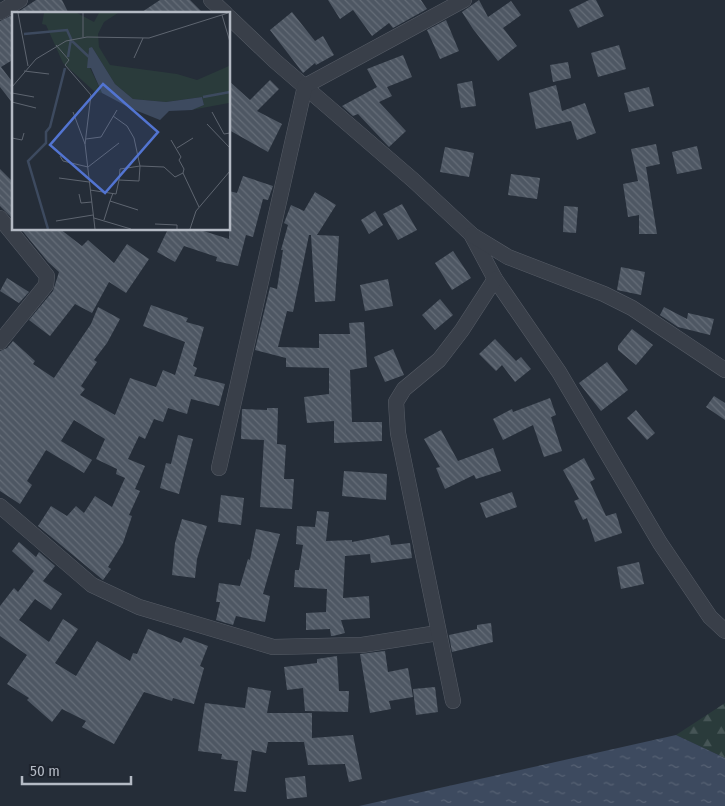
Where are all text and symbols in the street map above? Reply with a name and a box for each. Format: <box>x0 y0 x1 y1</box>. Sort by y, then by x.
inset map <box>12 12 230 230</box>
scale bar <box>22 754 131 786</box>
text: 50 m <box>30 762 60 780</box>

